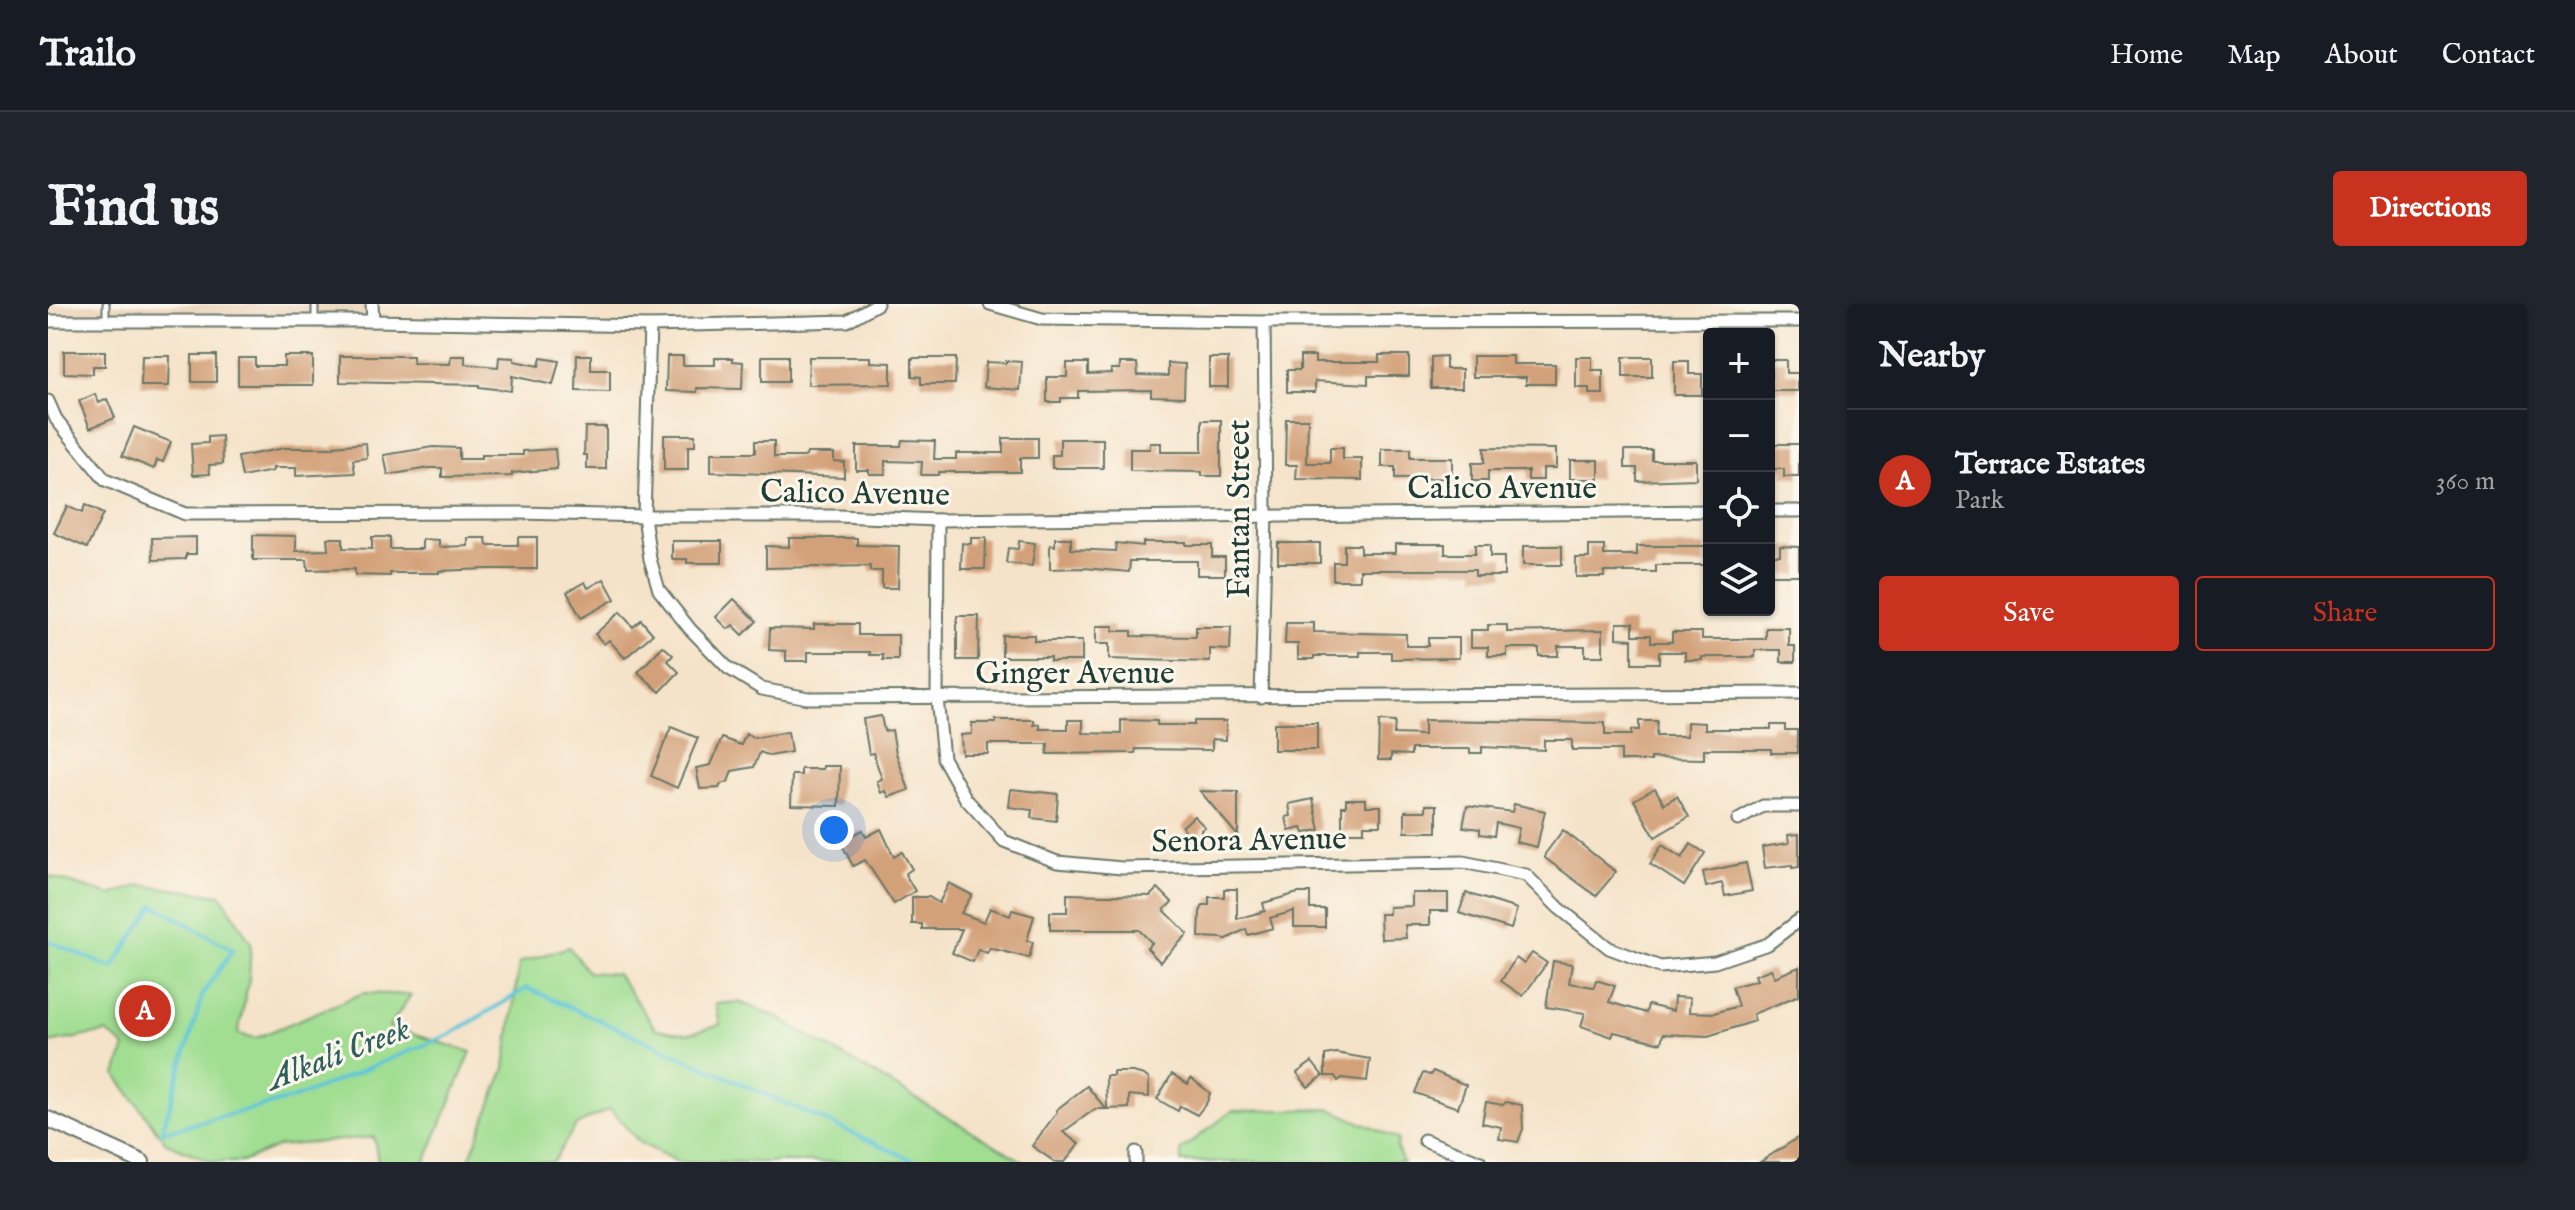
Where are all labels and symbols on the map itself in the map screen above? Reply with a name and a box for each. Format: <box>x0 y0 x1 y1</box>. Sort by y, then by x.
street label: Fantan Street <box>1220 420 1261 598</box>
street label: Calico Avenue <box>1407 469 1597 510</box>
street label: Calico Avenue <box>760 472 950 517</box>
street label: Ginger Avenue <box>975 654 1175 695</box>
your location <box>814 810 854 850</box>
street label: Senora Avenue <box>1151 819 1347 864</box>
pin: A <box>119 981 171 1041</box>
water label: Alkali Creek <box>259 1007 417 1102</box>

